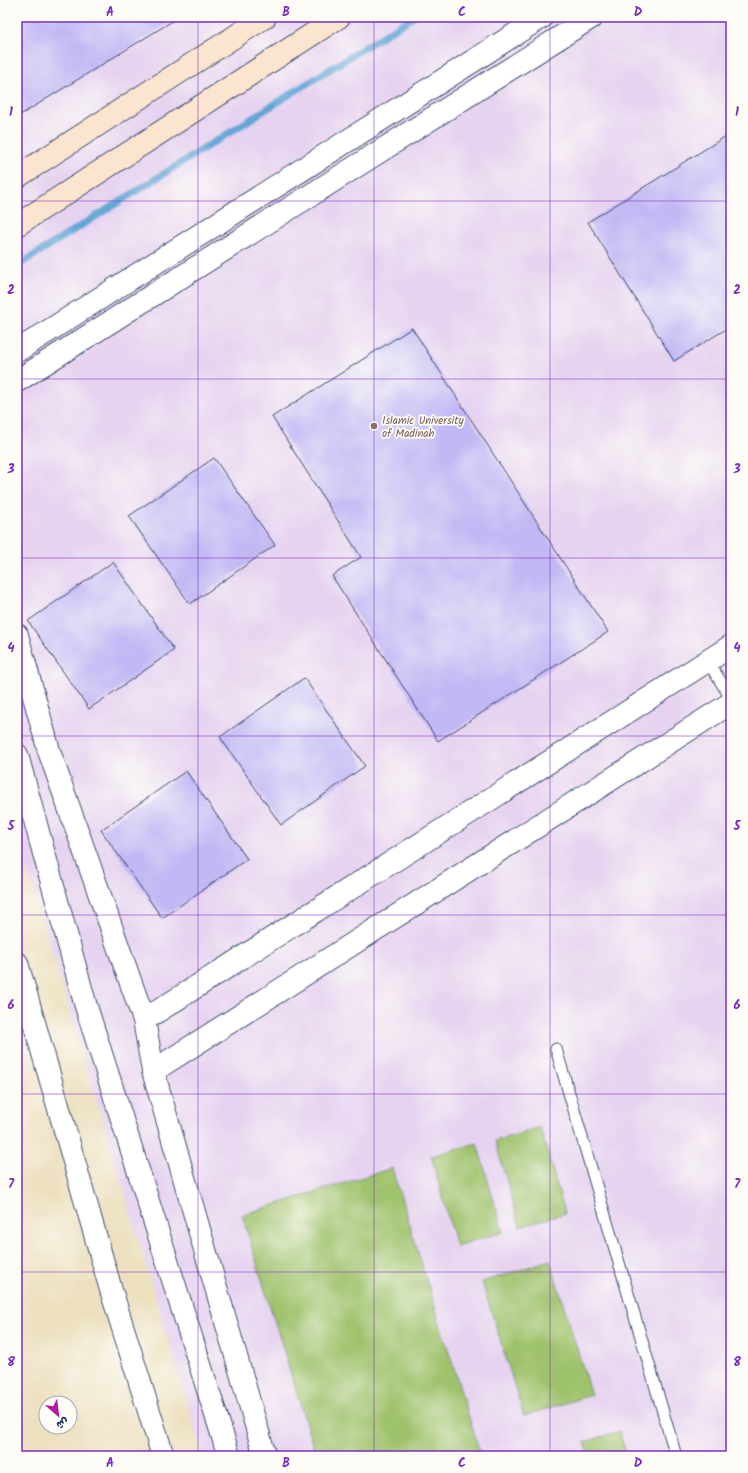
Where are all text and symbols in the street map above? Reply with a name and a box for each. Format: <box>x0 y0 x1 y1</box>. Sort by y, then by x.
text: A <box>106 2 114 23</box>
text: B <box>282 2 290 23</box>
text: C <box>458 2 466 23</box>
text: D <box>634 2 643 23</box>
text: 1 <box>9 102 13 123</box>
text: 1 <box>735 102 739 123</box>
text: 2 <box>7 280 15 301</box>
text: 2 <box>733 280 741 301</box>
place label: Islamic University of Madinah <box>382 412 464 443</box>
marker: Islamic University of Madinah <box>369 421 379 431</box>
text: 3 <box>6 459 15 480</box>
text: 3 <box>732 459 741 480</box>
text: 4 <box>7 638 15 659</box>
text: 4 <box>733 638 741 659</box>
text: 5 <box>7 816 16 837</box>
text: 5 <box>733 816 742 837</box>
text: 6 <box>7 995 15 1016</box>
text: 6 <box>733 995 741 1016</box>
text: 7 <box>8 1174 15 1195</box>
text: 7 <box>734 1174 741 1195</box>
text: 8 <box>7 1352 15 1373</box>
text: 8 <box>733 1352 741 1373</box>
north arrow <box>38 1395 78 1435</box>
text: ش <box>53 1412 72 1434</box>
text: A <box>106 1453 114 1473</box>
text: B <box>282 1453 290 1473</box>
text: C <box>458 1453 466 1473</box>
text: D <box>634 1453 643 1473</box>

